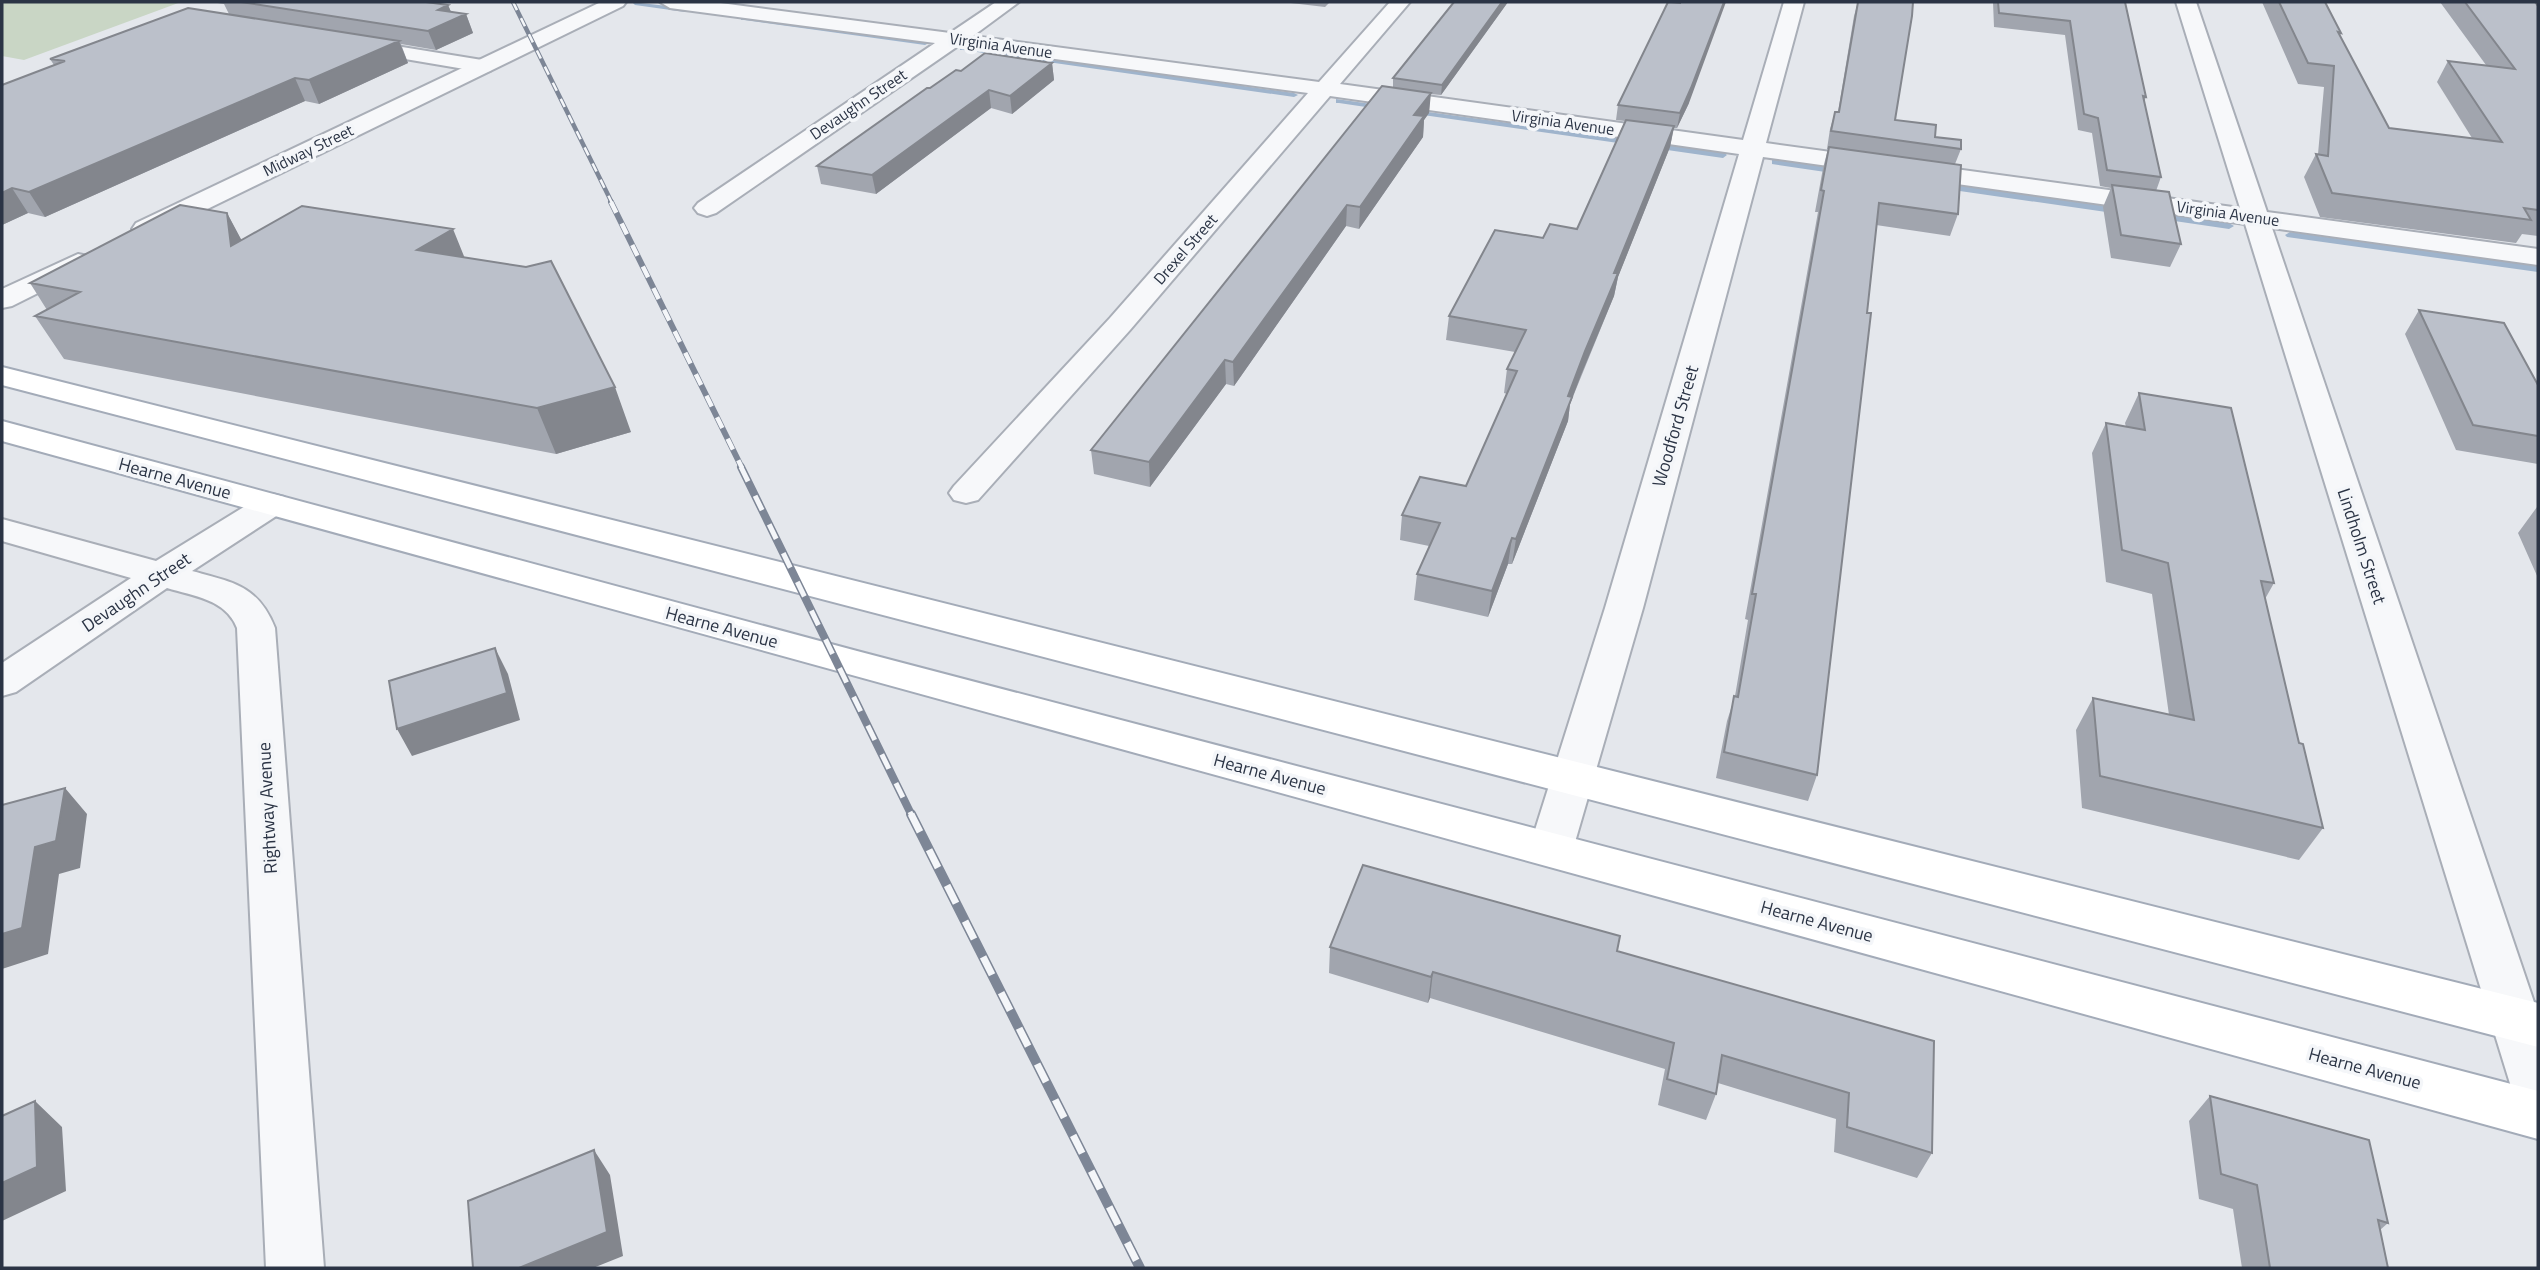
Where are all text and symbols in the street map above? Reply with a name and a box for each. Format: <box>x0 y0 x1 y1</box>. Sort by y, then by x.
street label: Virginia Avenue <box>948 26 1054 64</box>
street label: Devaughn Street <box>805 62 912 145</box>
street label: Virginia Avenue <box>1510 103 1616 141</box>
street label: Midway Street <box>259 118 358 182</box>
street label: Virginia Avenue <box>2175 194 2281 232</box>
street label: Drexel Street <box>1147 208 1223 290</box>
street label: Woodford Street <box>1645 361 1705 490</box>
street label: Hearne Avenue <box>116 450 234 506</box>
street label: Lindholm Street <box>2331 485 2394 608</box>
street label: Devaughn Street <box>76 545 197 639</box>
street label: Hearne Avenue <box>663 599 781 655</box>
street label: Rightway Avenue <box>250 742 284 874</box>
street label: Hearne Avenue <box>1211 746 1329 802</box>
street label: Hearne Avenue <box>1758 893 1876 949</box>
street label: Hearne Avenue <box>2306 1040 2424 1096</box>

